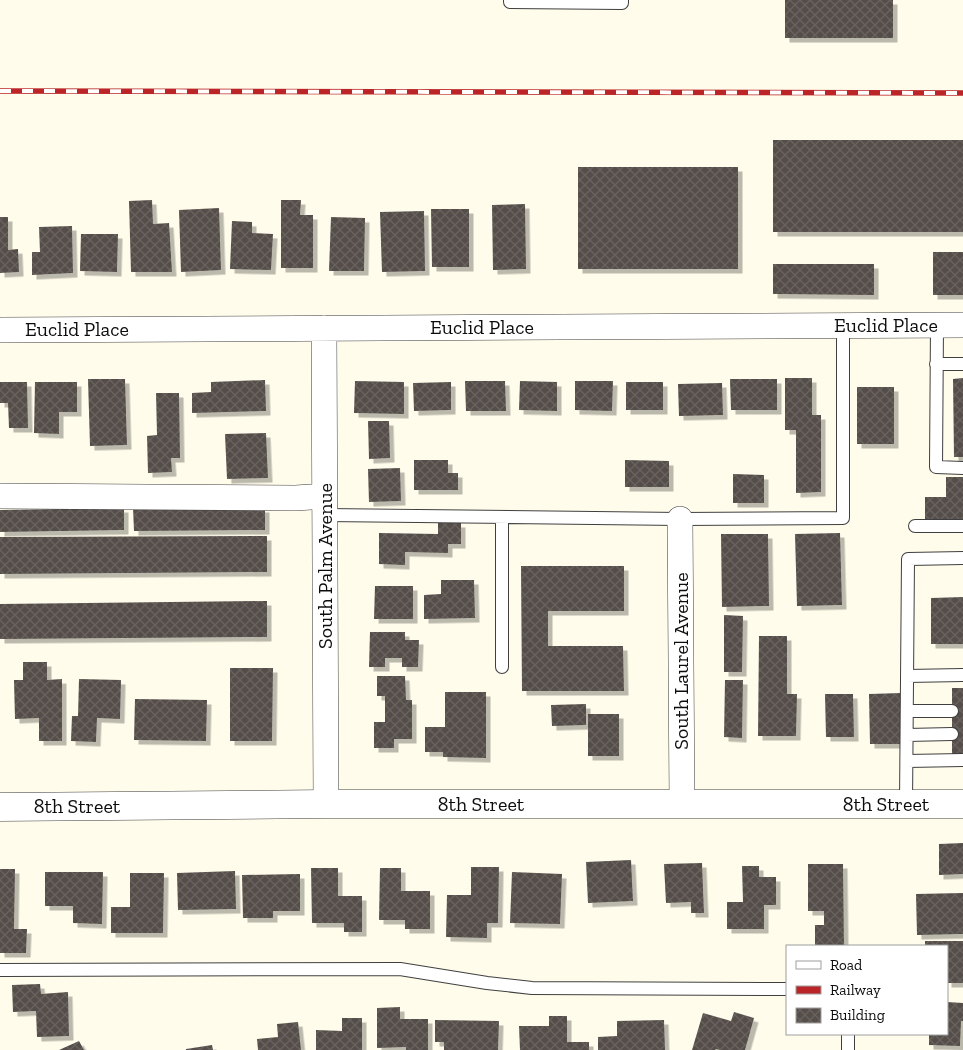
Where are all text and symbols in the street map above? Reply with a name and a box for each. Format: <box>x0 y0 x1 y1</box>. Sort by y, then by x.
street label: Euclid Place <box>834 313 938 337</box>
street label: Euclid Place <box>430 315 534 339</box>
street label: Euclid Place <box>25 317 129 341</box>
street label: South Palm Avenue <box>313 483 337 649</box>
street label: South Laurel Avenue <box>669 572 693 750</box>
street label: 8th Street <box>438 792 525 816</box>
street label: 8th Street <box>843 792 930 816</box>
street label: 8th Street <box>34 794 121 818</box>
legend <box>786 945 948 1035</box>
text: Road <box>830 956 863 974</box>
text: Railway <box>830 981 881 999</box>
text: Building <box>830 1006 885 1024</box>

